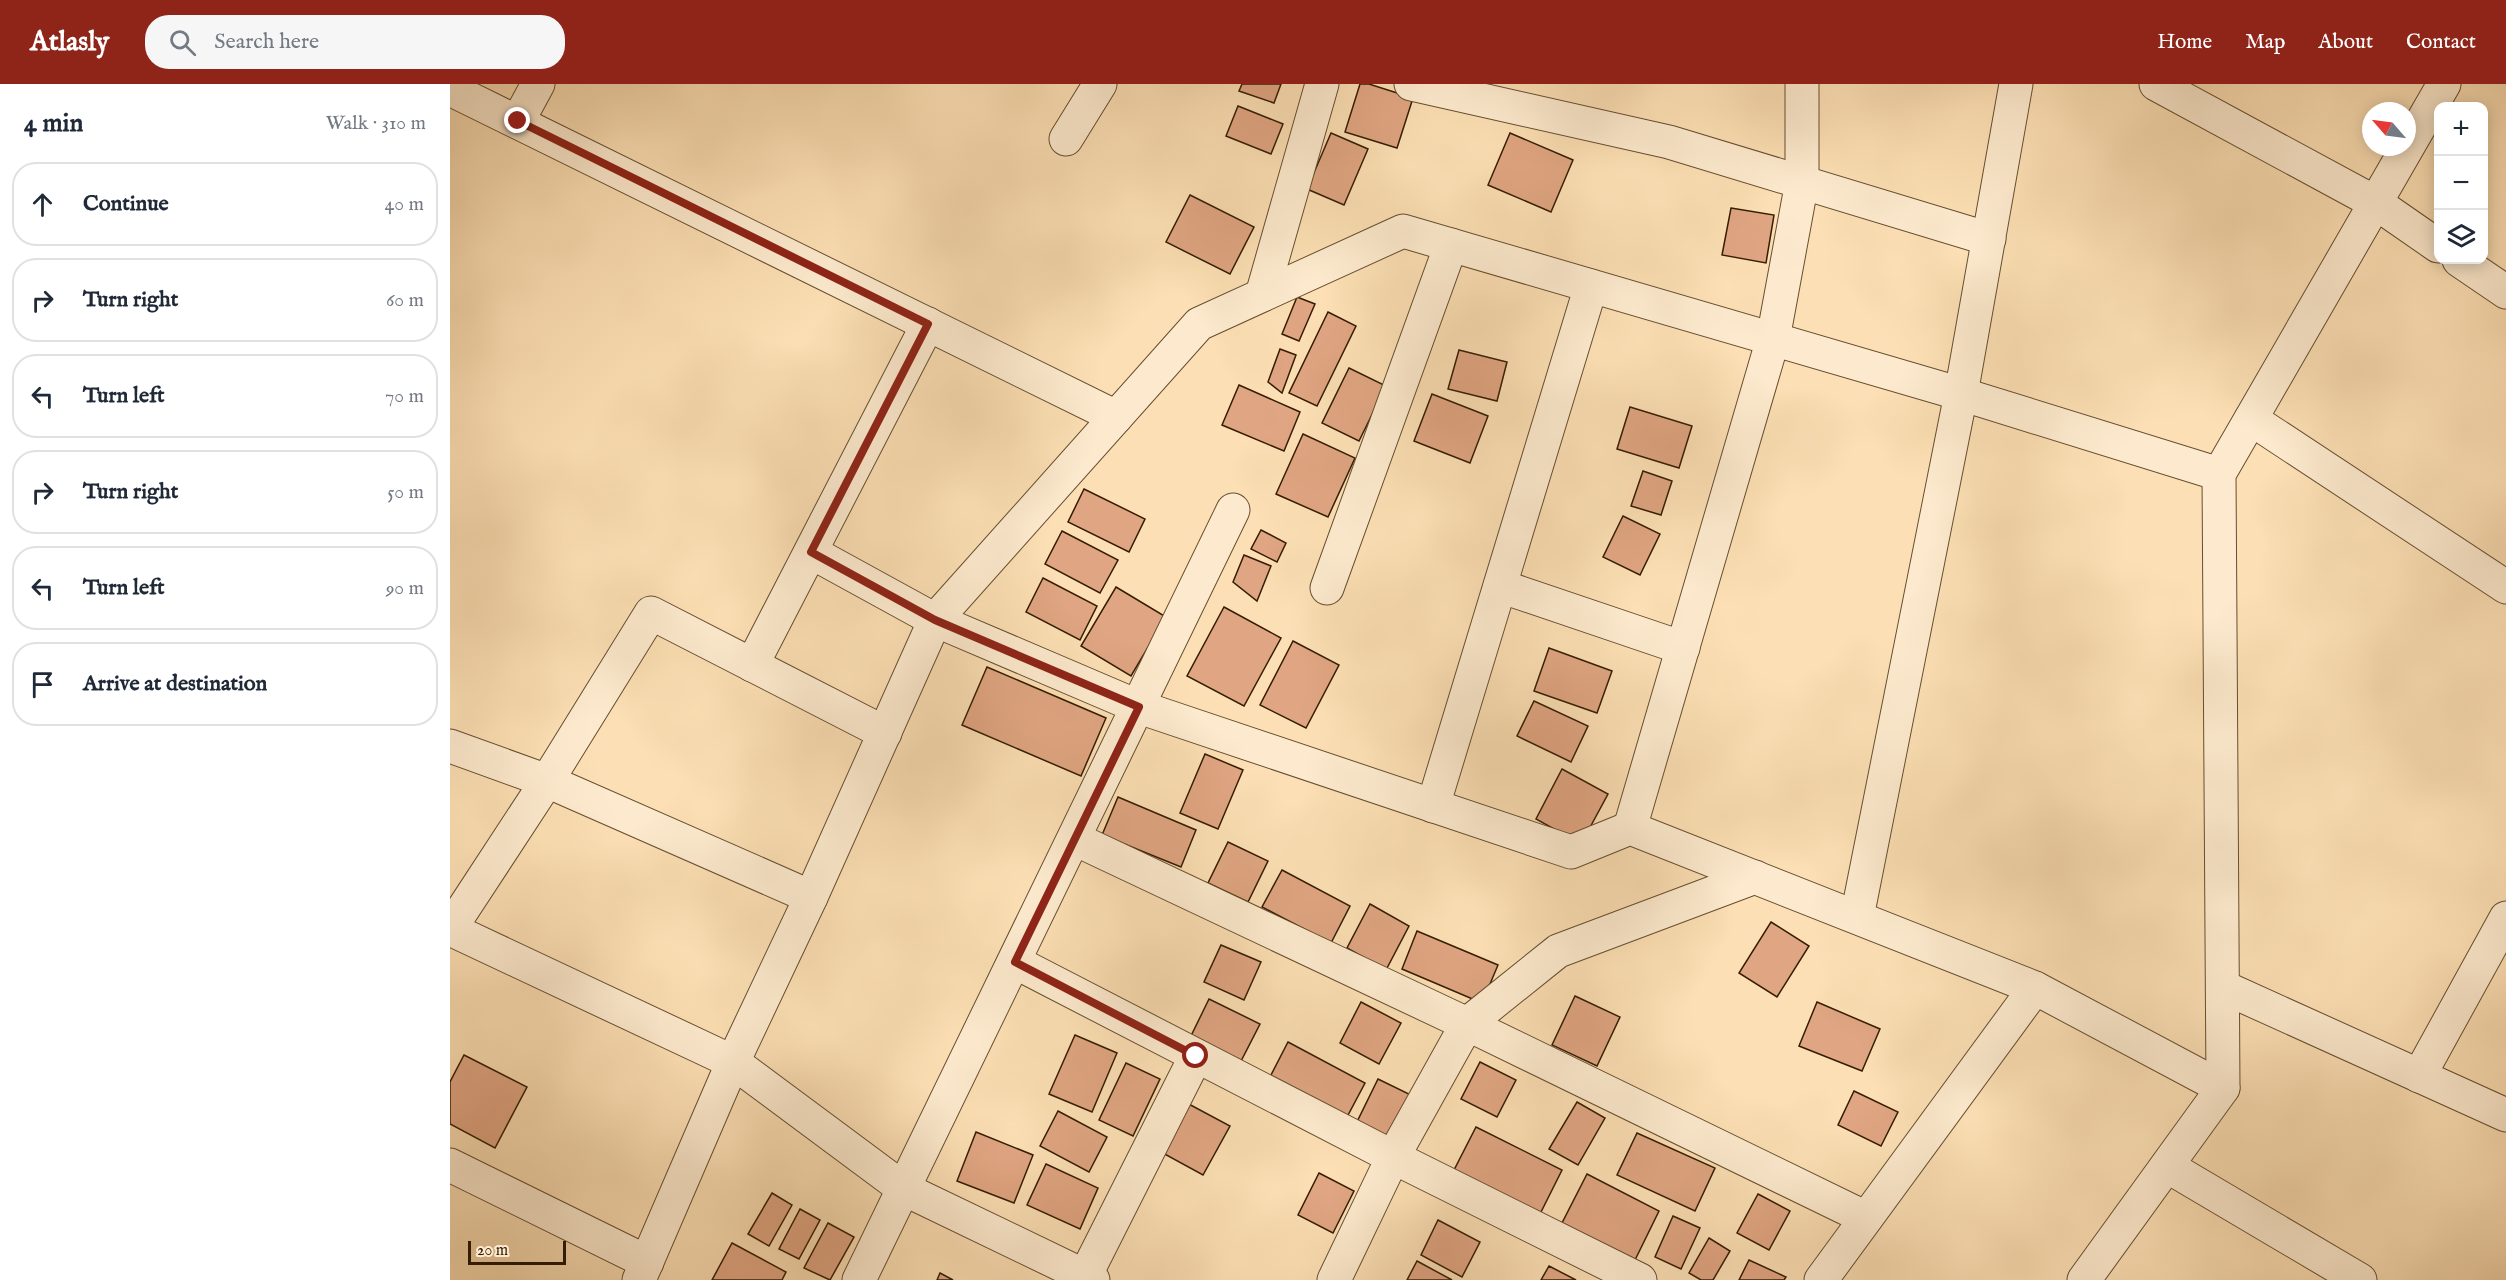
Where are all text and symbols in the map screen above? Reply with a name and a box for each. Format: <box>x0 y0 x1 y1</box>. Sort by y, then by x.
search box <box>145 15 565 69</box>
text: Atlasly <box>30 25 109 60</box>
icon: search <box>166 26 199 59</box>
text: Search here <box>214 28 319 56</box>
text: Home <box>2157 29 2212 56</box>
text: Map <box>2245 29 2285 56</box>
text: About <box>2318 29 2373 56</box>
text: Contact <box>2406 29 2476 56</box>
north arrow <box>2362 102 2416 156</box>
map controls <box>2434 102 2488 264</box>
button: + <box>2434 102 2488 156</box>
text: 4 min <box>24 107 83 140</box>
route end <box>504 107 530 133</box>
text: Walk · 310 m <box>326 111 426 136</box>
button: − <box>2434 156 2488 210</box>
icon: ahead <box>26 188 59 221</box>
text: Continue <box>83 190 169 218</box>
text: 40 m <box>385 192 424 217</box>
button: layers <box>2434 210 2488 264</box>
icon: right <box>26 284 59 317</box>
text: Turn right <box>83 286 178 314</box>
text: 60 m <box>386 288 424 313</box>
icon: left <box>26 380 59 413</box>
text: Turn left <box>83 382 165 410</box>
text: 70 m <box>385 384 424 409</box>
icon: right <box>26 476 59 509</box>
text: Turn right <box>83 478 178 506</box>
text: 50 m <box>387 480 424 505</box>
icon: left <box>26 572 59 605</box>
text: Turn left <box>83 574 165 602</box>
text: 90 m <box>386 576 424 601</box>
icon: arrive <box>26 668 59 701</box>
text: Arrive at destination <box>83 670 267 698</box>
route start <box>1182 1042 1208 1068</box>
scale bar <box>468 1238 566 1266</box>
text: 20 m <box>477 1241 508 1261</box>

